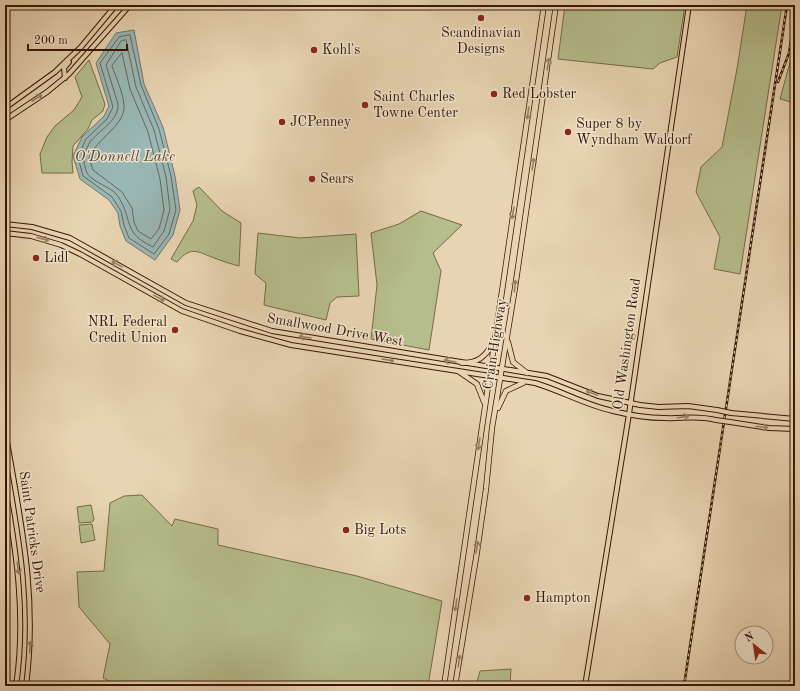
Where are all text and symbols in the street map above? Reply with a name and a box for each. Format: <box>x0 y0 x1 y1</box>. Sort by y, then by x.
marker: Scandinavian Designs <box>476 13 486 23</box>
scale bar <box>28 26 127 52</box>
place label: Scandinavian Designs <box>441 26 521 56</box>
text: 200 m <box>34 35 68 47</box>
place label: Kohl's <box>322 43 360 57</box>
marker: Kohl's <box>309 45 319 55</box>
one-way arrow <box>544 58 552 71</box>
place label: Red Lobster <box>502 87 577 101</box>
marker: Red Lobster <box>489 89 499 99</box>
place label: Saint Charles Towne Center <box>373 90 458 120</box>
one-way arrow <box>31 94 42 102</box>
marker: Saint Charles Towne Center <box>360 100 370 110</box>
one-way arrow <box>524 106 532 119</box>
place label: JCPenney <box>290 115 352 129</box>
marker: JCPenney <box>277 117 287 127</box>
place label: Super 8 by Wyndham Waldorf <box>576 117 693 147</box>
marker: Super 8 by Wyndham Waldorf <box>563 127 573 137</box>
water label: O'Donnell Lake <box>75 150 175 165</box>
one-way arrow <box>529 158 537 171</box>
place label: Sears <box>320 172 354 186</box>
marker: Sears <box>307 174 317 184</box>
one-way arrow <box>509 206 517 219</box>
one-way arrow <box>37 236 50 244</box>
place label: Lidl <box>44 251 68 265</box>
marker: Lidl <box>31 253 41 263</box>
one-way arrow <box>111 260 123 268</box>
street label: Old Washington Road <box>611 277 643 411</box>
one-way arrow <box>511 280 519 293</box>
one-way arrow <box>153 295 165 303</box>
street label: Crain Highway <box>481 297 509 390</box>
street label: Smallwood Drive West <box>266 311 404 349</box>
place label: NRL Federal Credit Union <box>88 315 167 345</box>
marker: NRL Federal Credit Union <box>170 325 180 335</box>
one-way arrow <box>299 333 312 341</box>
one-way arrow <box>381 356 394 364</box>
one-way arrow <box>443 356 456 364</box>
one-way arrow <box>586 389 598 397</box>
one-way arrow <box>676 413 689 421</box>
one-way arrow <box>755 423 768 431</box>
one-way arrow <box>475 437 483 450</box>
street label: Saint Patricks Drive <box>17 470 47 594</box>
place label: Big Lots <box>354 523 406 537</box>
marker: Big Lots <box>341 525 351 535</box>
one-way arrow <box>473 541 481 554</box>
one-way arrow <box>14 561 22 574</box>
place label: Hampton <box>535 591 591 605</box>
marker: Hampton <box>522 593 532 603</box>
one-way arrow <box>452 598 460 611</box>
north arrow <box>734 625 774 665</box>
text: N <box>743 630 757 645</box>
one-way arrow <box>27 641 34 654</box>
one-way arrow <box>455 655 463 668</box>

